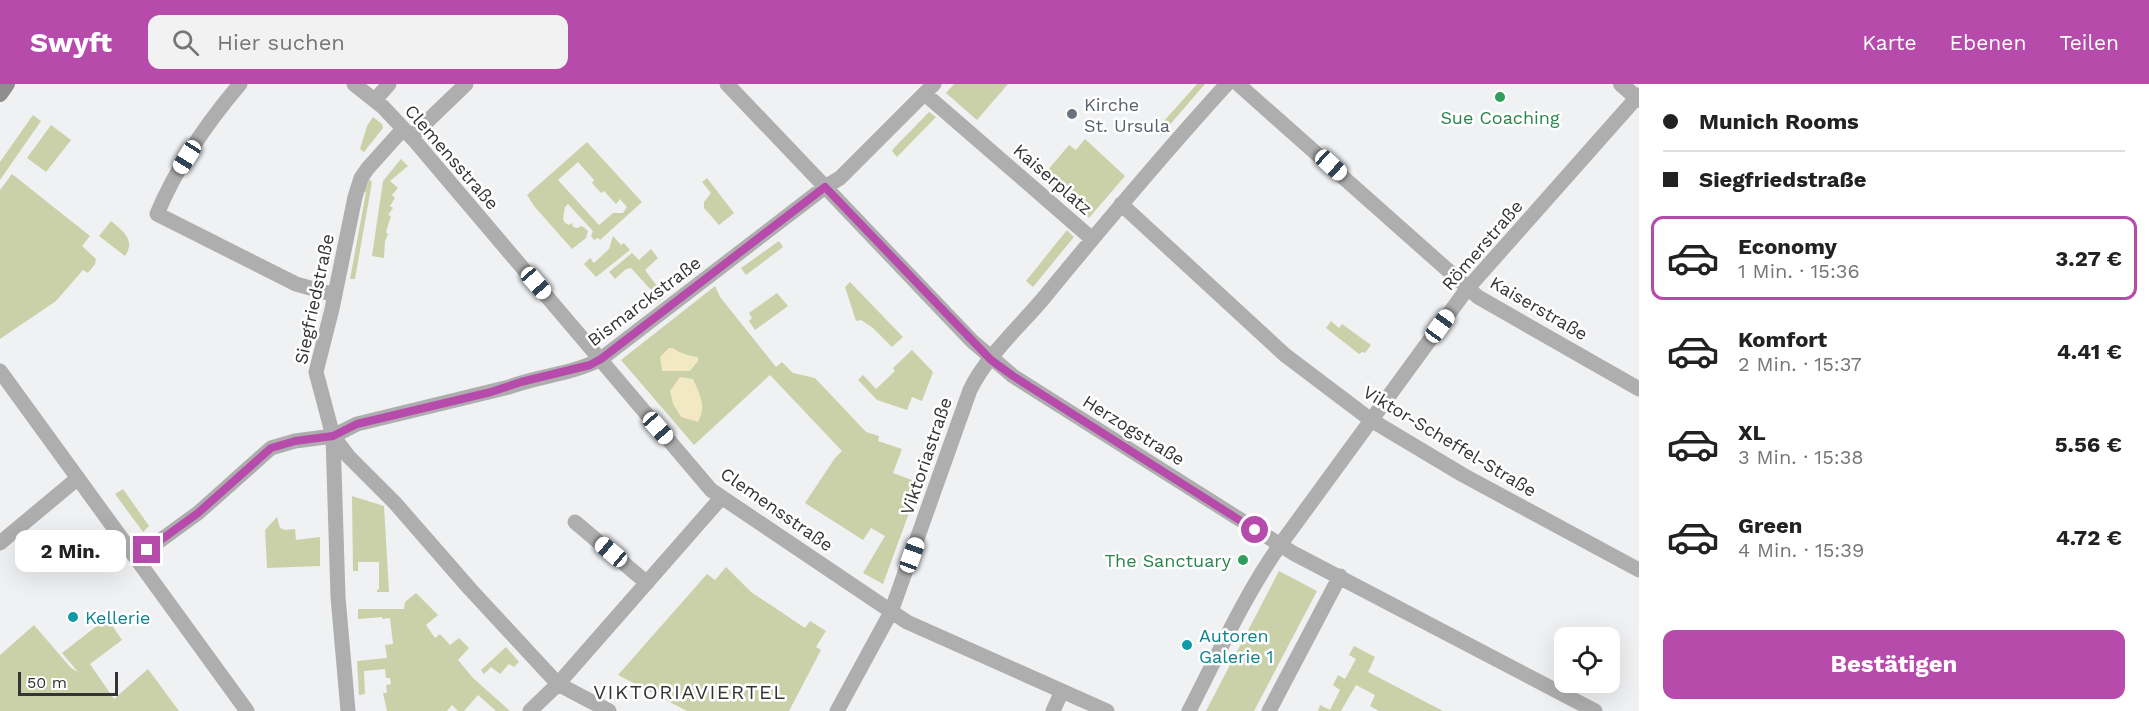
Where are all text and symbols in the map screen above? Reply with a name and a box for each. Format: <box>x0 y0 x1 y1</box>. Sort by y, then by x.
search box <box>148 15 568 69</box>
text: Swyft <box>30 26 112 59</box>
icon: search <box>169 26 202 59</box>
text: Hier suchen <box>217 30 345 55</box>
text: Karte <box>1862 30 1917 55</box>
text: Ebenen <box>1950 30 2026 55</box>
text: Teilen <box>2059 30 2119 55</box>
marker: Sue Coaching <box>1493 90 1507 104</box>
place label: Kirche St. Ursula <box>1084 94 1170 136</box>
street label: Clemensstraße <box>401 100 503 214</box>
marker: Kirche St. Ursula <box>1065 107 1079 121</box>
place label: Sue Coaching <box>1440 107 1560 128</box>
text: Munich Rooms <box>1699 109 1859 134</box>
car <box>170 137 204 177</box>
street label: Kaiserplatz <box>1009 139 1097 219</box>
car <box>1312 146 1350 184</box>
text: Siegfriedstraße <box>1699 167 1867 192</box>
street label: Römerstraße <box>1437 196 1527 294</box>
icon: car <box>1666 231 1720 285</box>
street label: Siegfriedstraße <box>290 232 338 366</box>
text: Economy <box>1738 234 1837 259</box>
text: 3.27 € <box>2055 246 2122 271</box>
street label: Bismarckstraße <box>583 252 705 350</box>
text: 1 Min. · 15:36 <box>1738 259 1860 283</box>
car <box>517 264 555 302</box>
street label: Kaiserstraße <box>1486 272 1592 344</box>
car <box>1422 306 1458 346</box>
icon: car <box>1666 324 1720 378</box>
text: Komfort <box>1738 327 1827 352</box>
text: 4.41 € <box>2057 339 2122 364</box>
text: 2 Min. · 15:37 <box>1738 352 1862 376</box>
street label: Viktor-Scheffel-Straße <box>1360 381 1540 501</box>
street label: Herzogstraße <box>1079 390 1189 470</box>
street label: Viktoriastraße <box>896 394 956 518</box>
car <box>639 409 677 447</box>
icon: car <box>1666 417 1720 471</box>
text: XL <box>1738 420 1766 445</box>
text: 5.56 € <box>2055 432 2122 457</box>
text: 3 Min. · 15:38 <box>1738 445 1864 469</box>
street label: Clemensstraße <box>717 462 837 556</box>
icon: car <box>1666 510 1720 564</box>
text: Green <box>1738 513 1802 538</box>
route start <box>1241 516 1268 543</box>
text: 4.72 € <box>2056 525 2122 550</box>
callout: 2 Min. <box>15 529 126 571</box>
car <box>591 534 631 570</box>
car <box>897 535 927 575</box>
route end <box>133 536 160 563</box>
text: 4 Min. · 15:39 <box>1738 538 1864 562</box>
text: 2 Min. <box>41 539 100 563</box>
place label: The Sanctuary <box>1105 550 1232 571</box>
marker: The Sanctuary <box>1236 553 1250 567</box>
place label: Kellerie <box>85 607 150 628</box>
marker: Kellerie <box>66 610 80 624</box>
place label: Autoren Galerie 1 <box>1199 625 1273 667</box>
map controls <box>1554 627 1620 693</box>
button: locate <box>1554 627 1620 693</box>
button: Bestätigen <box>1663 630 2125 699</box>
marker: Autoren Galerie 1 <box>1180 638 1194 652</box>
scale bar <box>18 669 118 696</box>
text: 50 m <box>27 673 67 692</box>
district label: VIKTORIAVIERTEL <box>593 680 787 704</box>

